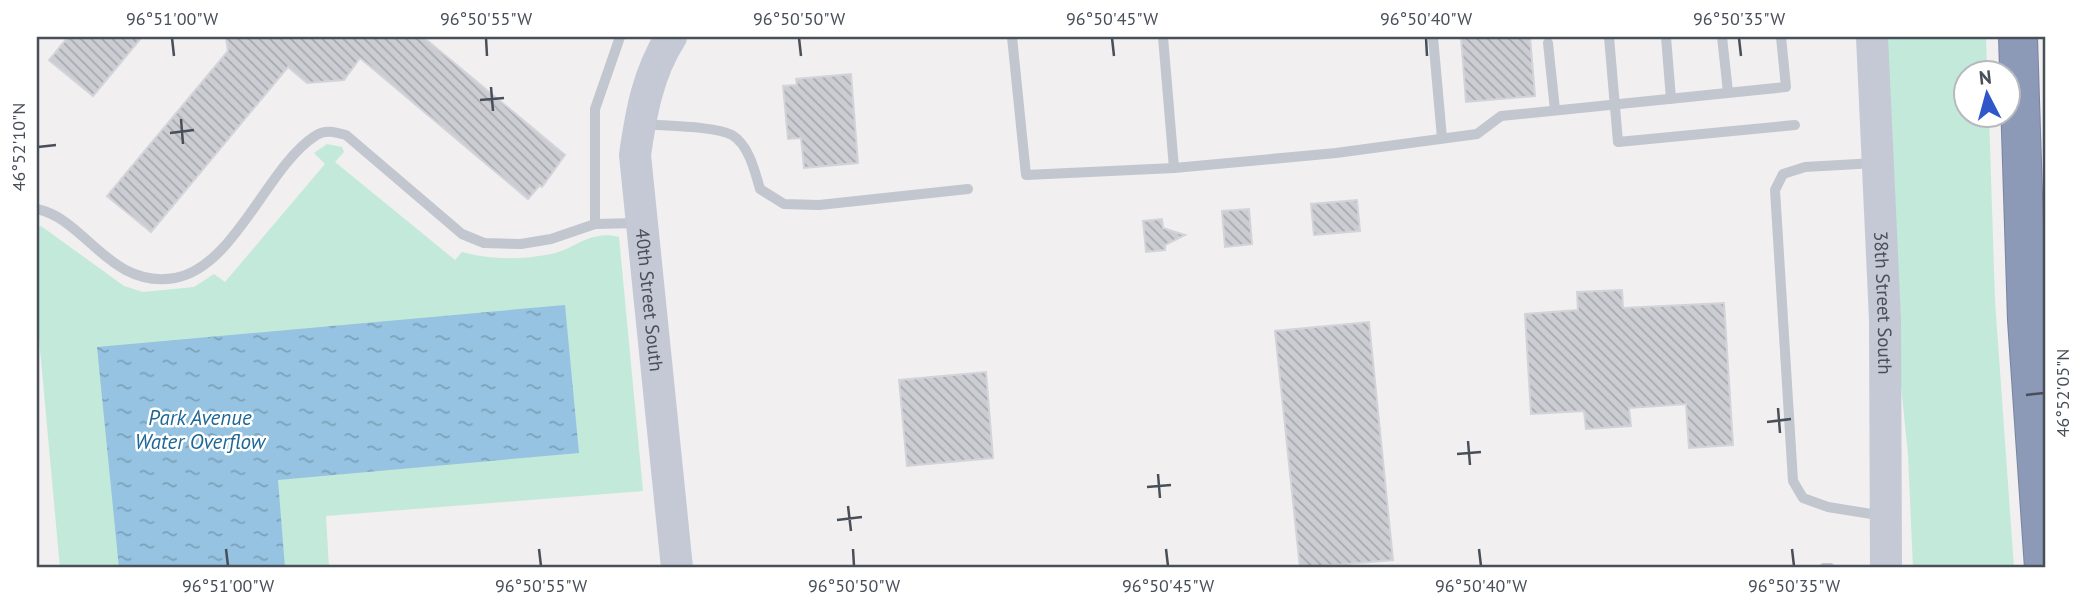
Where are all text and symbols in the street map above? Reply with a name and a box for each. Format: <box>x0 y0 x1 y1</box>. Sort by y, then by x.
text: 96°51'00"W <box>126 7 218 30</box>
text: 96°50'55"W <box>440 7 532 30</box>
text: 96°50'50"W <box>753 7 845 30</box>
text: 96°50'45"W <box>1066 7 1158 30</box>
text: 96°50'40"W <box>1380 7 1472 30</box>
text: 96°50'35"W <box>1693 7 1785 30</box>
north arrow <box>1952 60 2022 130</box>
text: N <box>1978 65 1993 90</box>
text: 46°52'10"N <box>7 103 30 191</box>
street label: 40th Street South <box>631 227 669 373</box>
street label: 38th Street South <box>1869 230 1897 375</box>
text: 46°52'05"N <box>2051 349 2074 437</box>
water label: Park Avenue Water Overflow <box>135 404 267 455</box>
text: 96°51'00"W <box>182 574 274 597</box>
text: 96°50'55"W <box>495 574 587 597</box>
text: 96°50'50"W <box>808 574 900 597</box>
text: 96°50'45"W <box>1122 574 1214 597</box>
text: 96°50'40"W <box>1435 574 1527 597</box>
text: 96°50'35"W <box>1748 574 1840 597</box>

